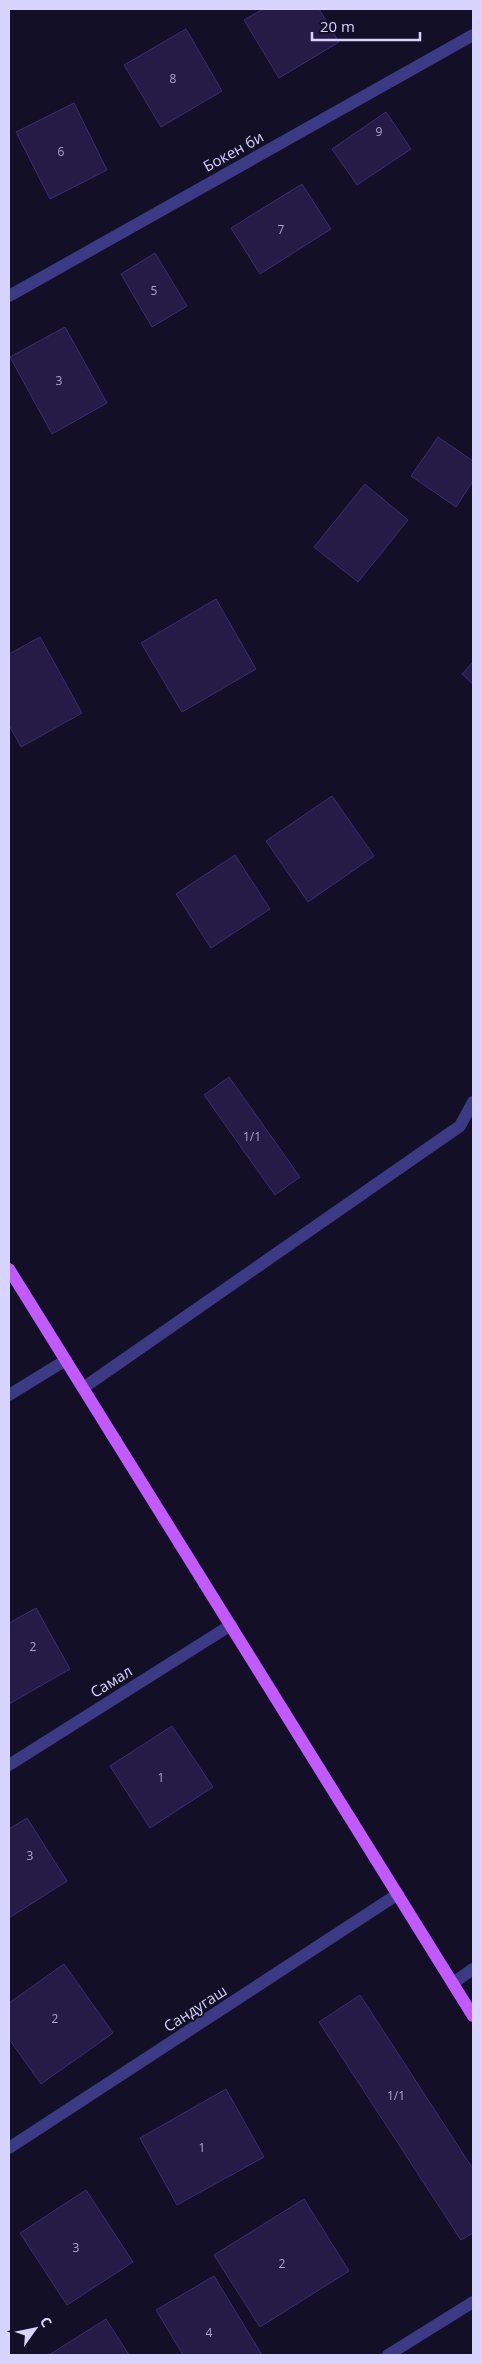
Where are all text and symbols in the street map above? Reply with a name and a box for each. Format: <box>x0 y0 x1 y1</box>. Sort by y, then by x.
scale bar <box>312 10 420 42</box>
text: 20 m <box>320 16 355 36</box>
house number: 8 <box>170 70 177 87</box>
house number: 9 <box>376 123 383 140</box>
street label: Бокен би <box>199 126 267 176</box>
house number: 6 <box>58 143 65 160</box>
house number: 7 <box>278 221 285 238</box>
house number: 5 <box>151 282 158 299</box>
house number: 3 <box>56 372 63 389</box>
house number: 1/1 <box>243 1128 261 1145</box>
house number: 2 <box>30 1638 37 1655</box>
street label: Самал <box>86 1660 136 1702</box>
house number: 1 <box>158 1769 164 1786</box>
house number: 3 <box>27 1847 34 1864</box>
street label: Сандугаш <box>160 1980 230 2036</box>
house number: 2 <box>52 2010 59 2027</box>
house number: 1/1 <box>387 2087 405 2104</box>
house number: 1 <box>199 2139 205 2156</box>
house number: 3 <box>73 2239 80 2256</box>
house number: 2 <box>279 2255 286 2272</box>
north arrow <box>10 2304 60 2354</box>
text: С <box>36 2313 57 2331</box>
house number: 4 <box>206 2324 213 2341</box>

